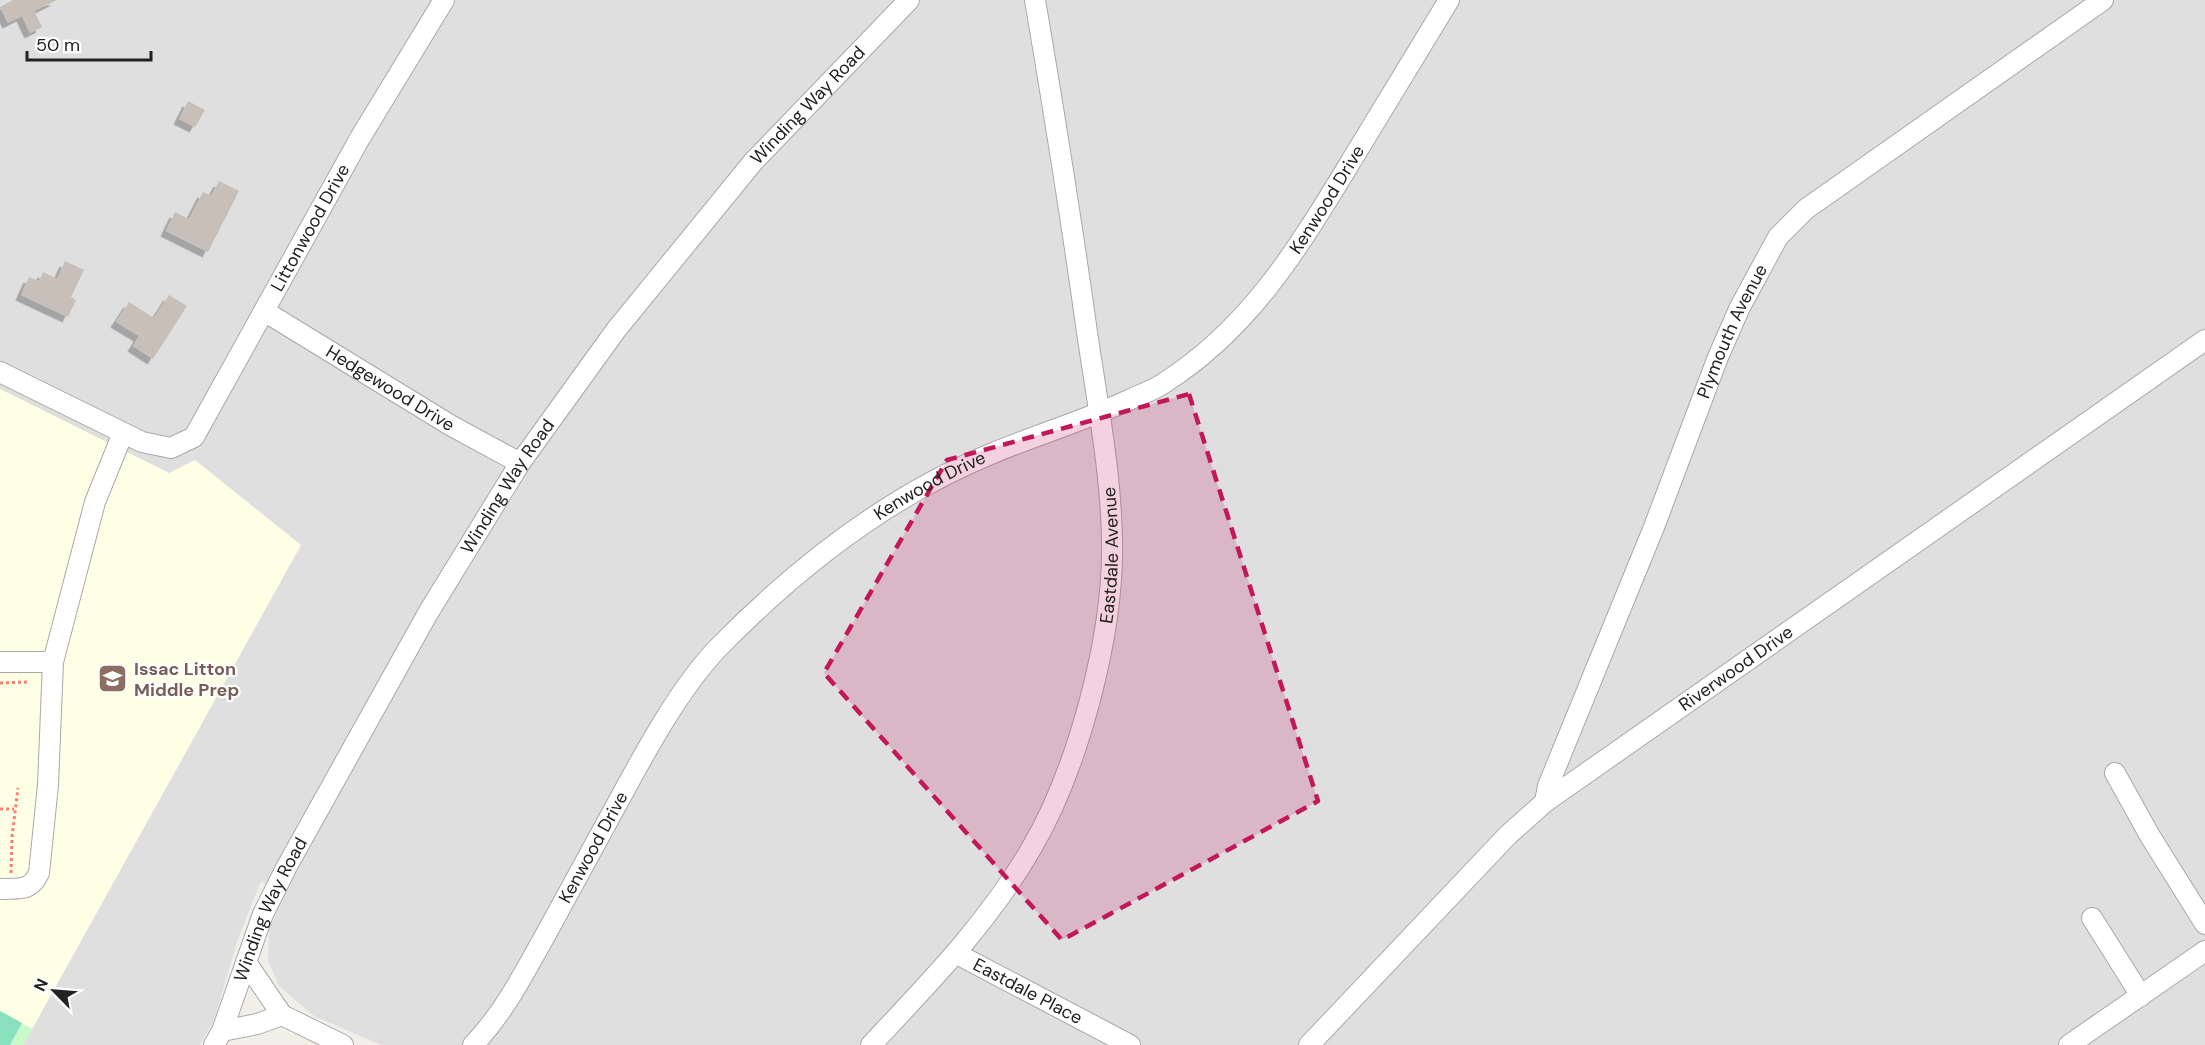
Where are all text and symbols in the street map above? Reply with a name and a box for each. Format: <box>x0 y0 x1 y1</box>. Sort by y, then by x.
scale bar <box>27 24 152 62</box>
text: 50 m <box>36 33 80 57</box>
street label: Winding Way Road <box>745 41 870 170</box>
street label: Kenwood Drive <box>1284 141 1370 259</box>
street label: Littonwood Drive <box>265 160 355 296</box>
street label: Plymouth Avenue <box>1692 260 1773 402</box>
street label: Hedgewood Drive <box>321 340 459 437</box>
street label: Winding Way Road <box>455 414 560 558</box>
street label: Kenwood Drive <box>869 446 989 526</box>
street label: Eastdale Avenue <box>1094 486 1124 625</box>
street label: Riverwood Drive <box>1674 620 1798 717</box>
place label: Issac Litton Middle Prep <box>134 657 239 702</box>
school or university icon: Issac Litton Middle Prep <box>97 663 129 695</box>
street label: Kenwood Drive <box>553 787 634 907</box>
street label: Winding Way Road <box>228 833 313 985</box>
street label: Eastdale Place <box>969 953 1087 1030</box>
north arrow <box>24 961 84 1021</box>
text: N <box>29 975 53 995</box>

